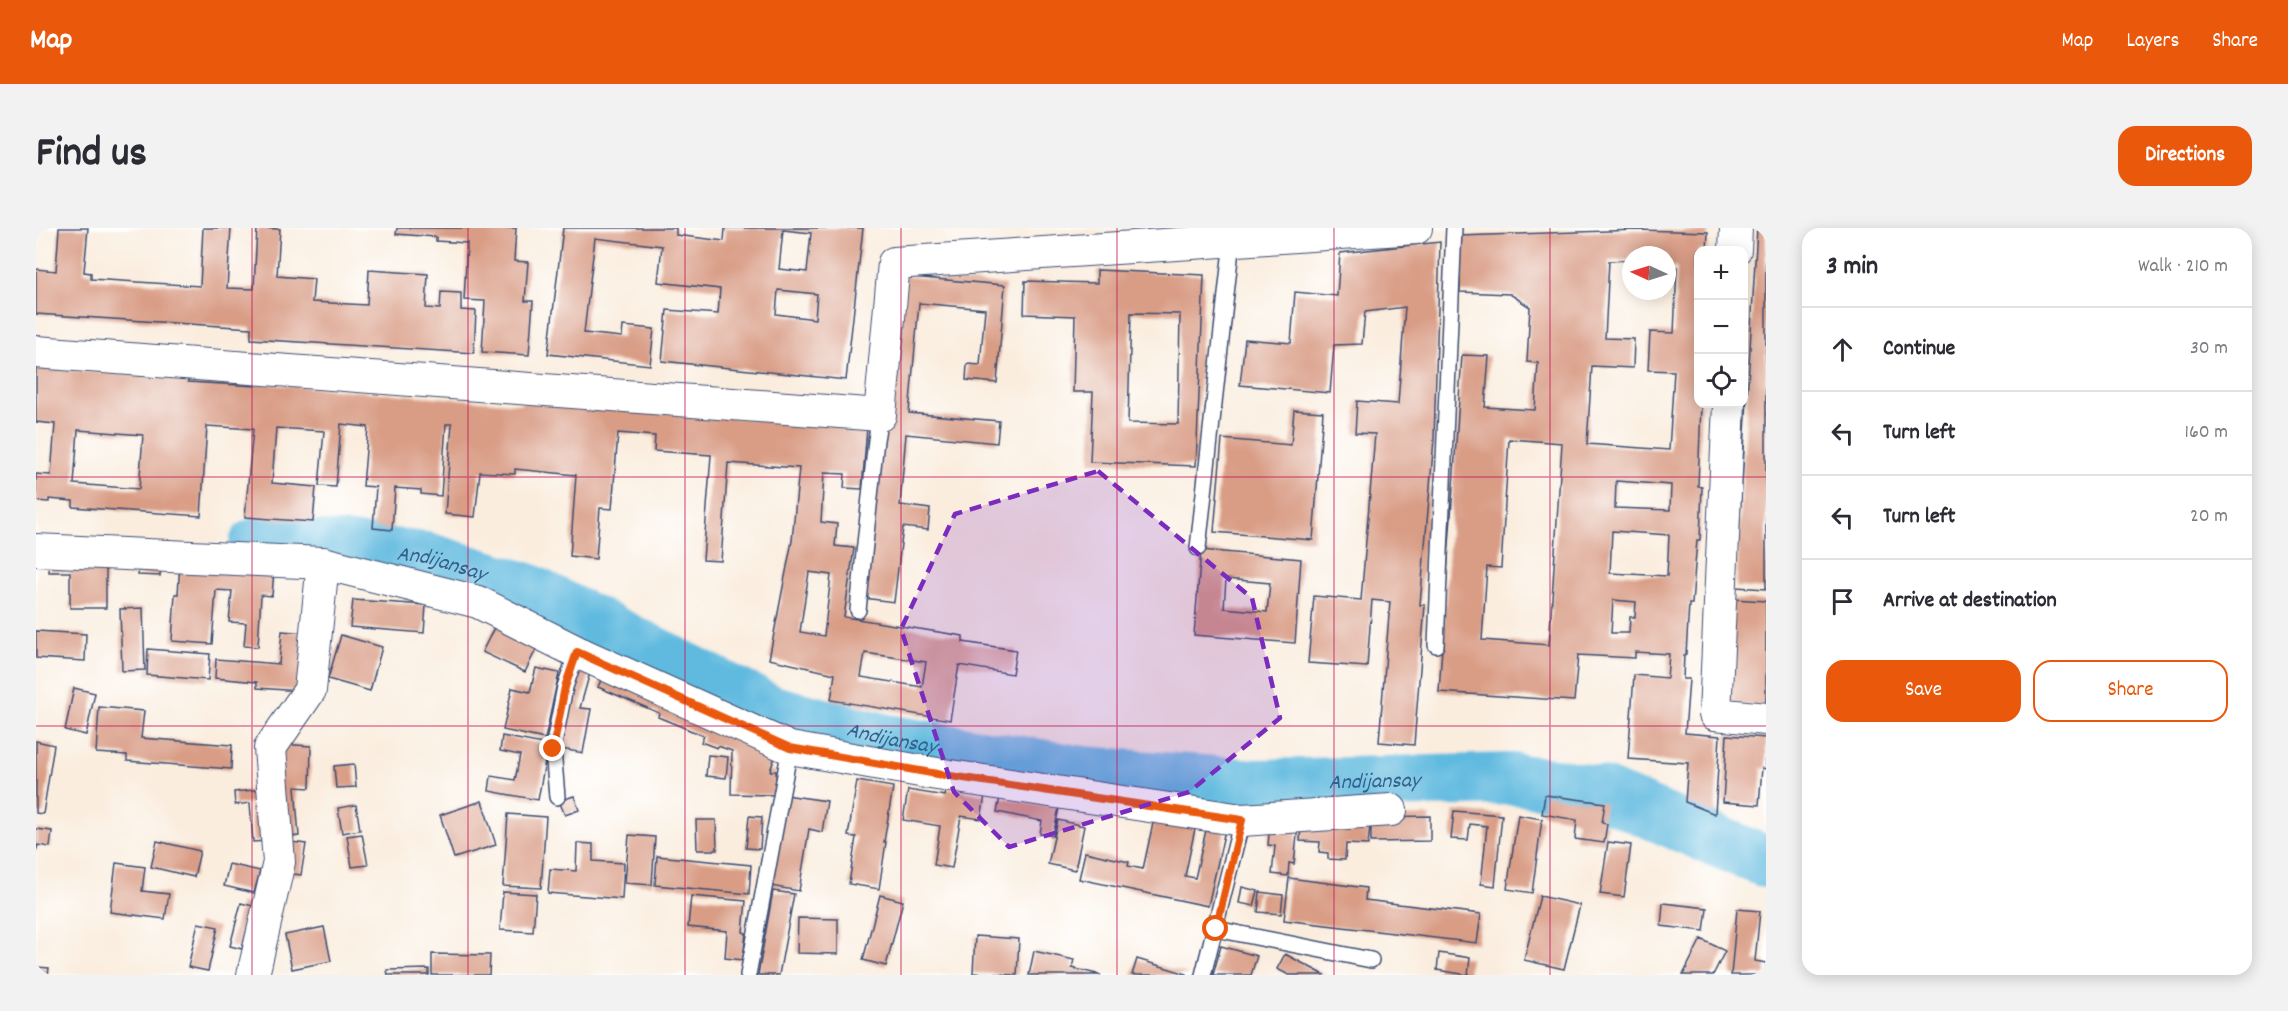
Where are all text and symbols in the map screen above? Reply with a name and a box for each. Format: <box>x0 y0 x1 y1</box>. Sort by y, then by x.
text: Map <box>30 22 72 62</box>
text: Map <box>2062 27 2093 57</box>
text: Layers <box>2126 27 2179 57</box>
text: Share <box>2212 27 2258 57</box>
text: Find us <box>36 126 147 186</box>
button: Directions <box>2118 126 2252 186</box>
north arrow <box>1622 246 1676 300</box>
map controls <box>1694 246 1748 408</box>
button: + <box>1694 246 1748 300</box>
text: 3 min <box>1826 249 1878 286</box>
text: Walk · 210 m <box>2138 253 2228 281</box>
button: − <box>1694 300 1748 354</box>
icon: ahead <box>1826 333 1859 366</box>
text: Continue <box>1883 334 1955 365</box>
text: 30 m <box>2190 335 2228 363</box>
button: locate <box>1694 354 1748 408</box>
icon: left <box>1826 417 1859 450</box>
text: Turn left <box>1883 418 1955 449</box>
text: 160 m <box>2185 419 2228 447</box>
icon: left <box>1826 501 1859 534</box>
text: Turn left <box>1883 502 1955 533</box>
text: 20 m <box>2190 503 2228 531</box>
water label: Andijansay <box>395 539 493 592</box>
icon: arrive <box>1826 585 1859 618</box>
text: Arrive at destination <box>1883 586 2057 617</box>
button: Save <box>1826 660 2021 722</box>
button: Share <box>2033 660 2228 722</box>
water label: Andijansay <box>843 715 942 764</box>
route end <box>539 735 565 761</box>
water label: Andijansay <box>1328 766 1423 799</box>
route start <box>1202 915 1228 941</box>

